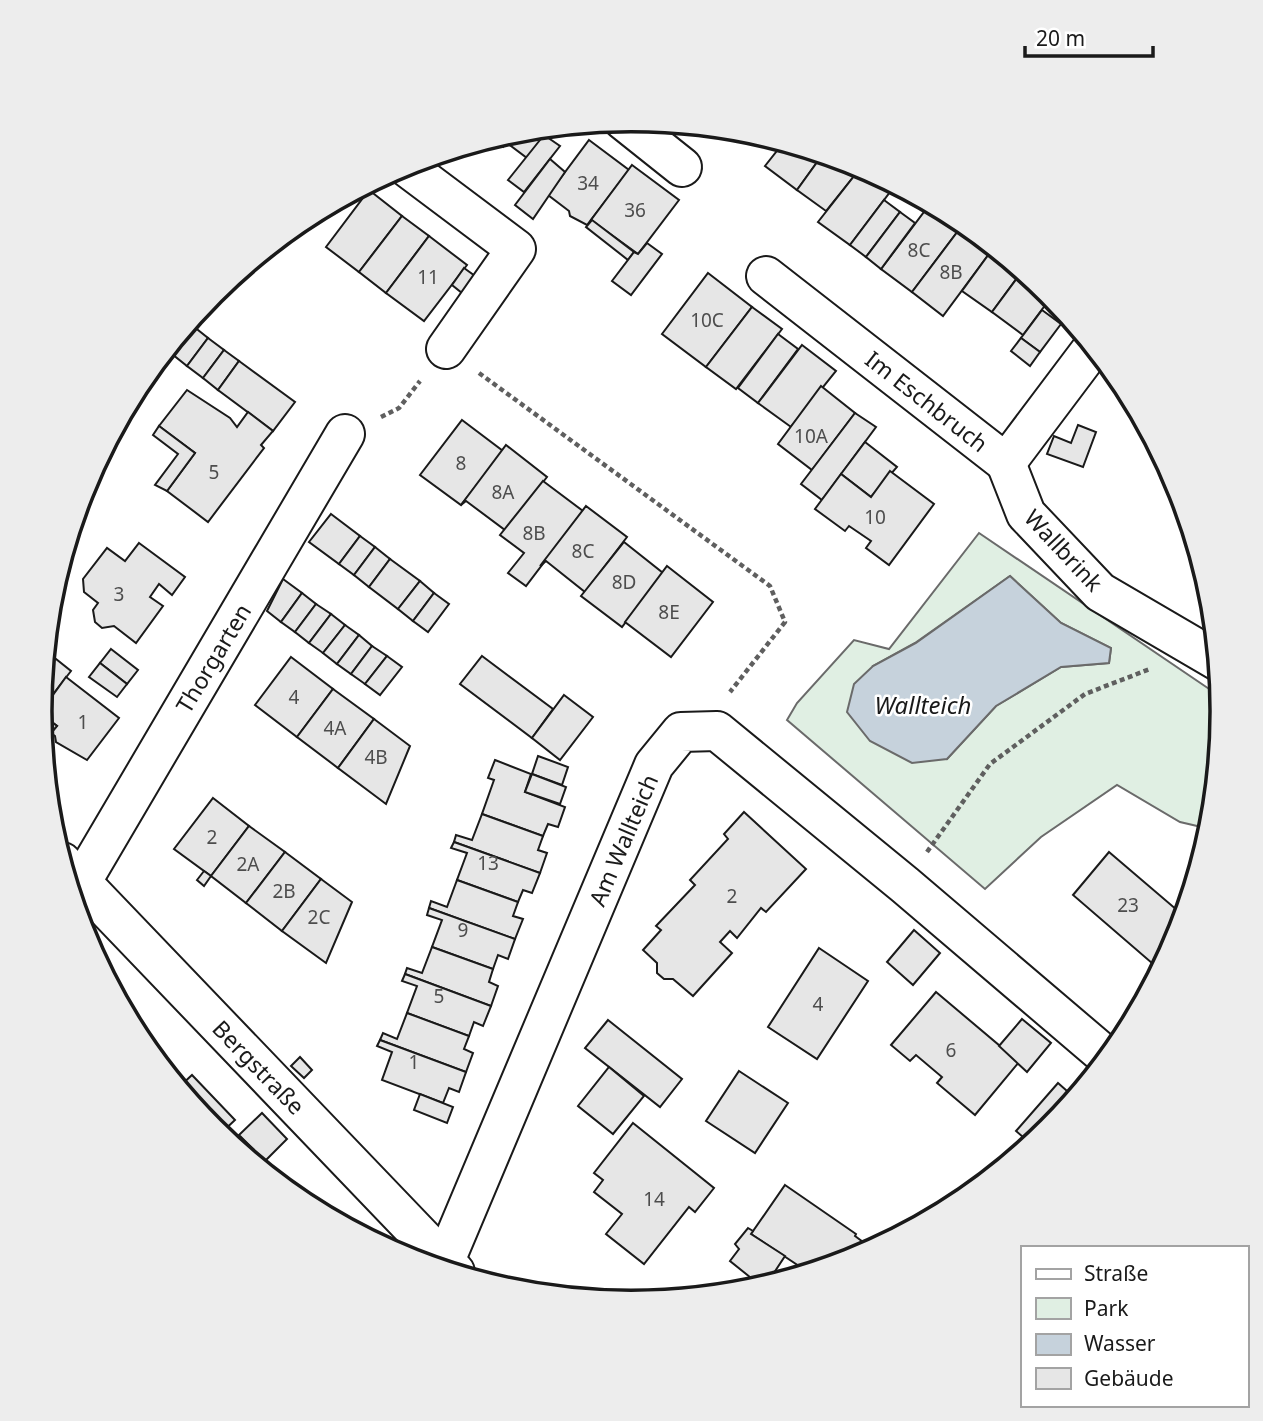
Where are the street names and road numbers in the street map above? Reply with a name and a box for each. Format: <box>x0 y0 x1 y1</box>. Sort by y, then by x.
street label: Im Eschbruch <box>859 343 995 459</box>
street label: Wallbrink <box>1018 502 1111 599</box>
street label: Thorgarten <box>168 597 258 719</box>
street label: Am Wallteich <box>581 769 665 911</box>
street label: Bergstraße <box>206 1013 312 1121</box>

